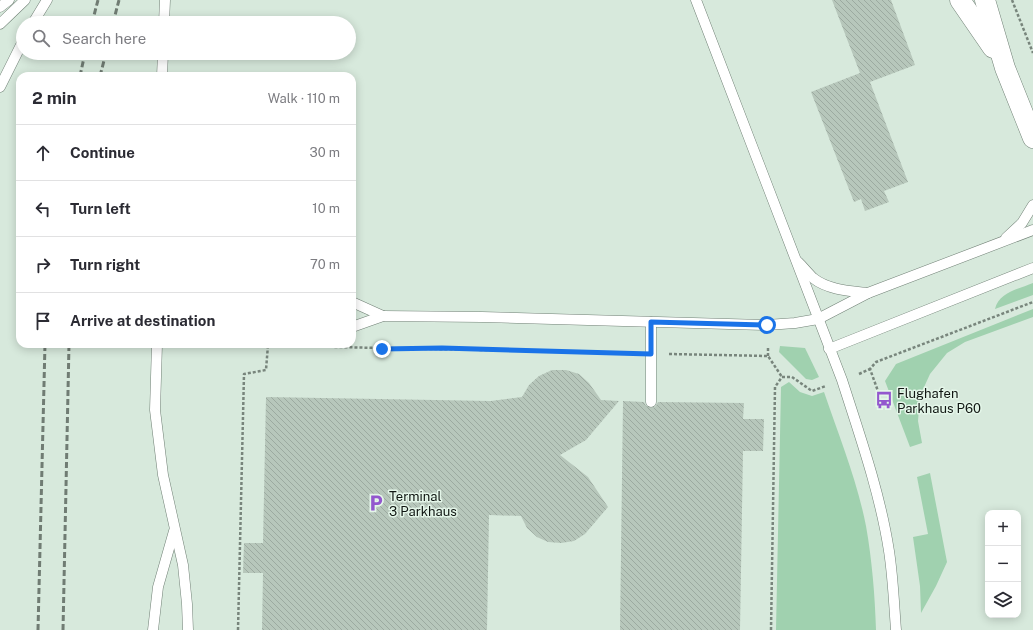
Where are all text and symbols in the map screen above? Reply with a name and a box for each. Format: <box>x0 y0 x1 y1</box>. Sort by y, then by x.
search box <box>16 16 356 60</box>
icon: search <box>30 27 52 49</box>
text: Search here <box>62 30 146 47</box>
text: 2 min <box>32 88 77 108</box>
text: Walk · 110 m <box>268 91 340 106</box>
icon: ahead <box>32 142 54 164</box>
text: Continue <box>70 144 135 161</box>
text: 30 m <box>310 145 340 160</box>
icon: left <box>32 198 54 220</box>
text: Turn left <box>70 200 131 217</box>
text: 10 m <box>312 201 340 216</box>
icon: right <box>32 254 54 276</box>
text: Turn right <box>70 256 140 273</box>
text: 70 m <box>310 257 340 272</box>
icon: arrive <box>32 310 54 332</box>
text: Arrive at destination <box>70 312 215 329</box>
route start <box>758 316 776 334</box>
route end <box>373 340 391 358</box>
place label: Flughafen Parkhaus P60 <box>897 386 981 416</box>
bus stop icon: Flughafen Parkhaus P60 <box>874 390 894 410</box>
place label: Terminal 3 Parkhaus <box>389 489 457 519</box>
parking icon: Terminal 3 Parkhaus <box>366 493 386 513</box>
map controls <box>985 510 1021 618</box>
button: + <box>985 510 1021 546</box>
button: − <box>985 546 1021 582</box>
button: layers <box>985 582 1021 618</box>

